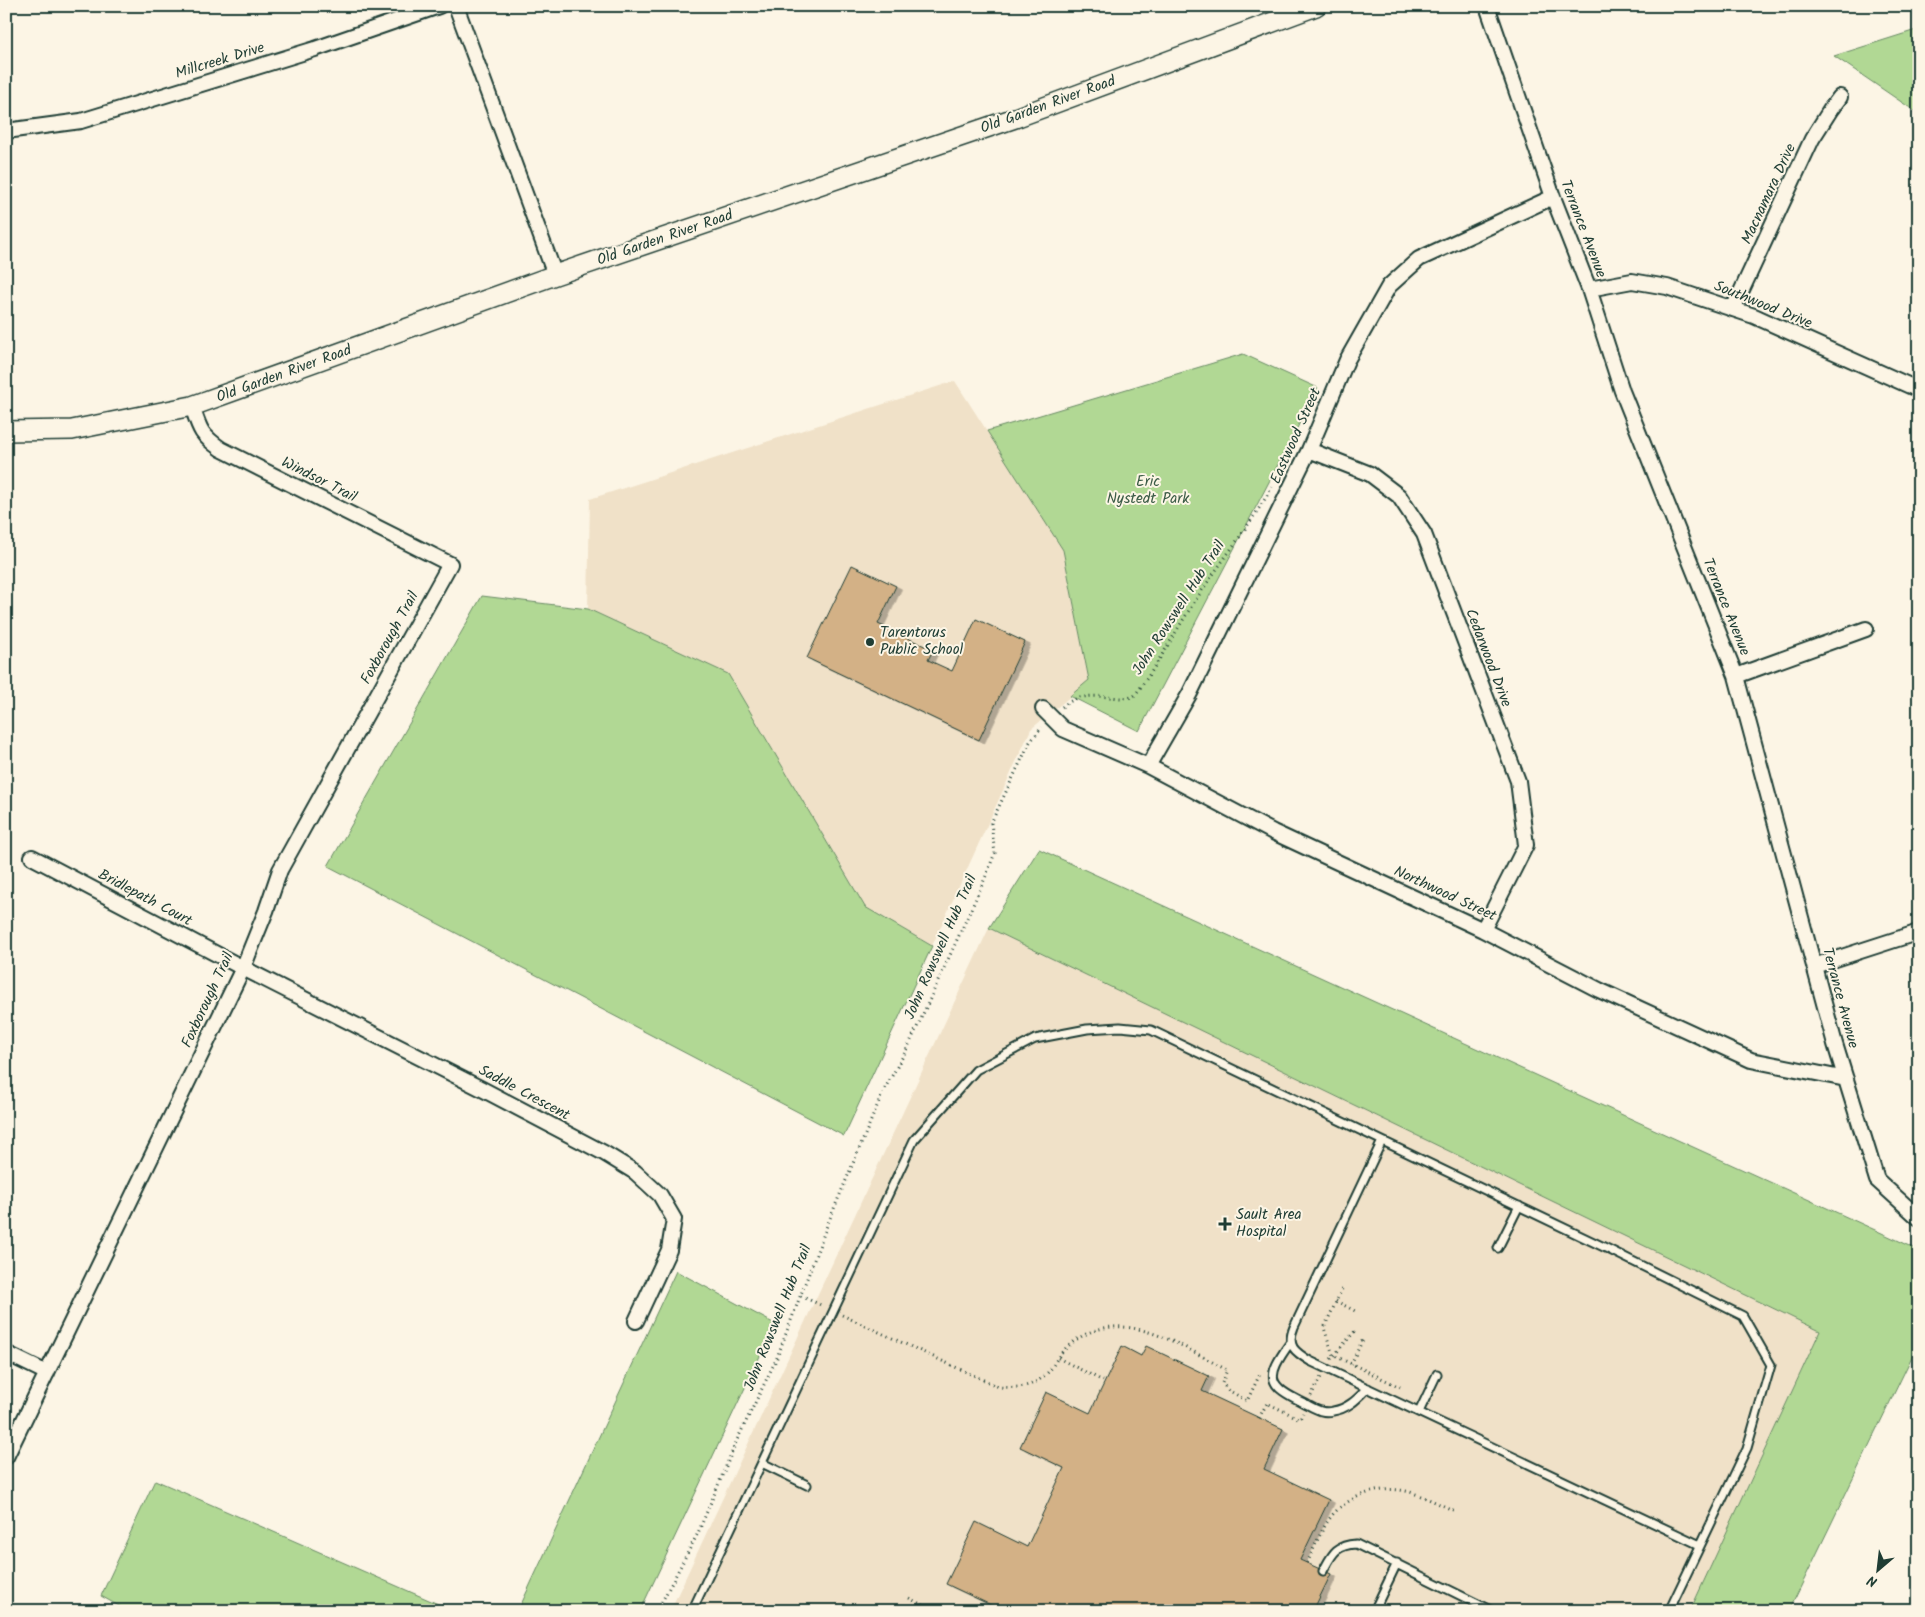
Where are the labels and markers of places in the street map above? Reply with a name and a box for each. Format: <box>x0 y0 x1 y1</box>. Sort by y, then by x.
place label: Tarentorus Public School <box>880 621 963 662</box>
marker: Tarentorus Public School <box>864 636 876 648</box>
place label: Sault Area Hospital <box>1236 1203 1302 1244</box>
marker: Sault Area Hospital <box>1218 1217 1232 1231</box>

